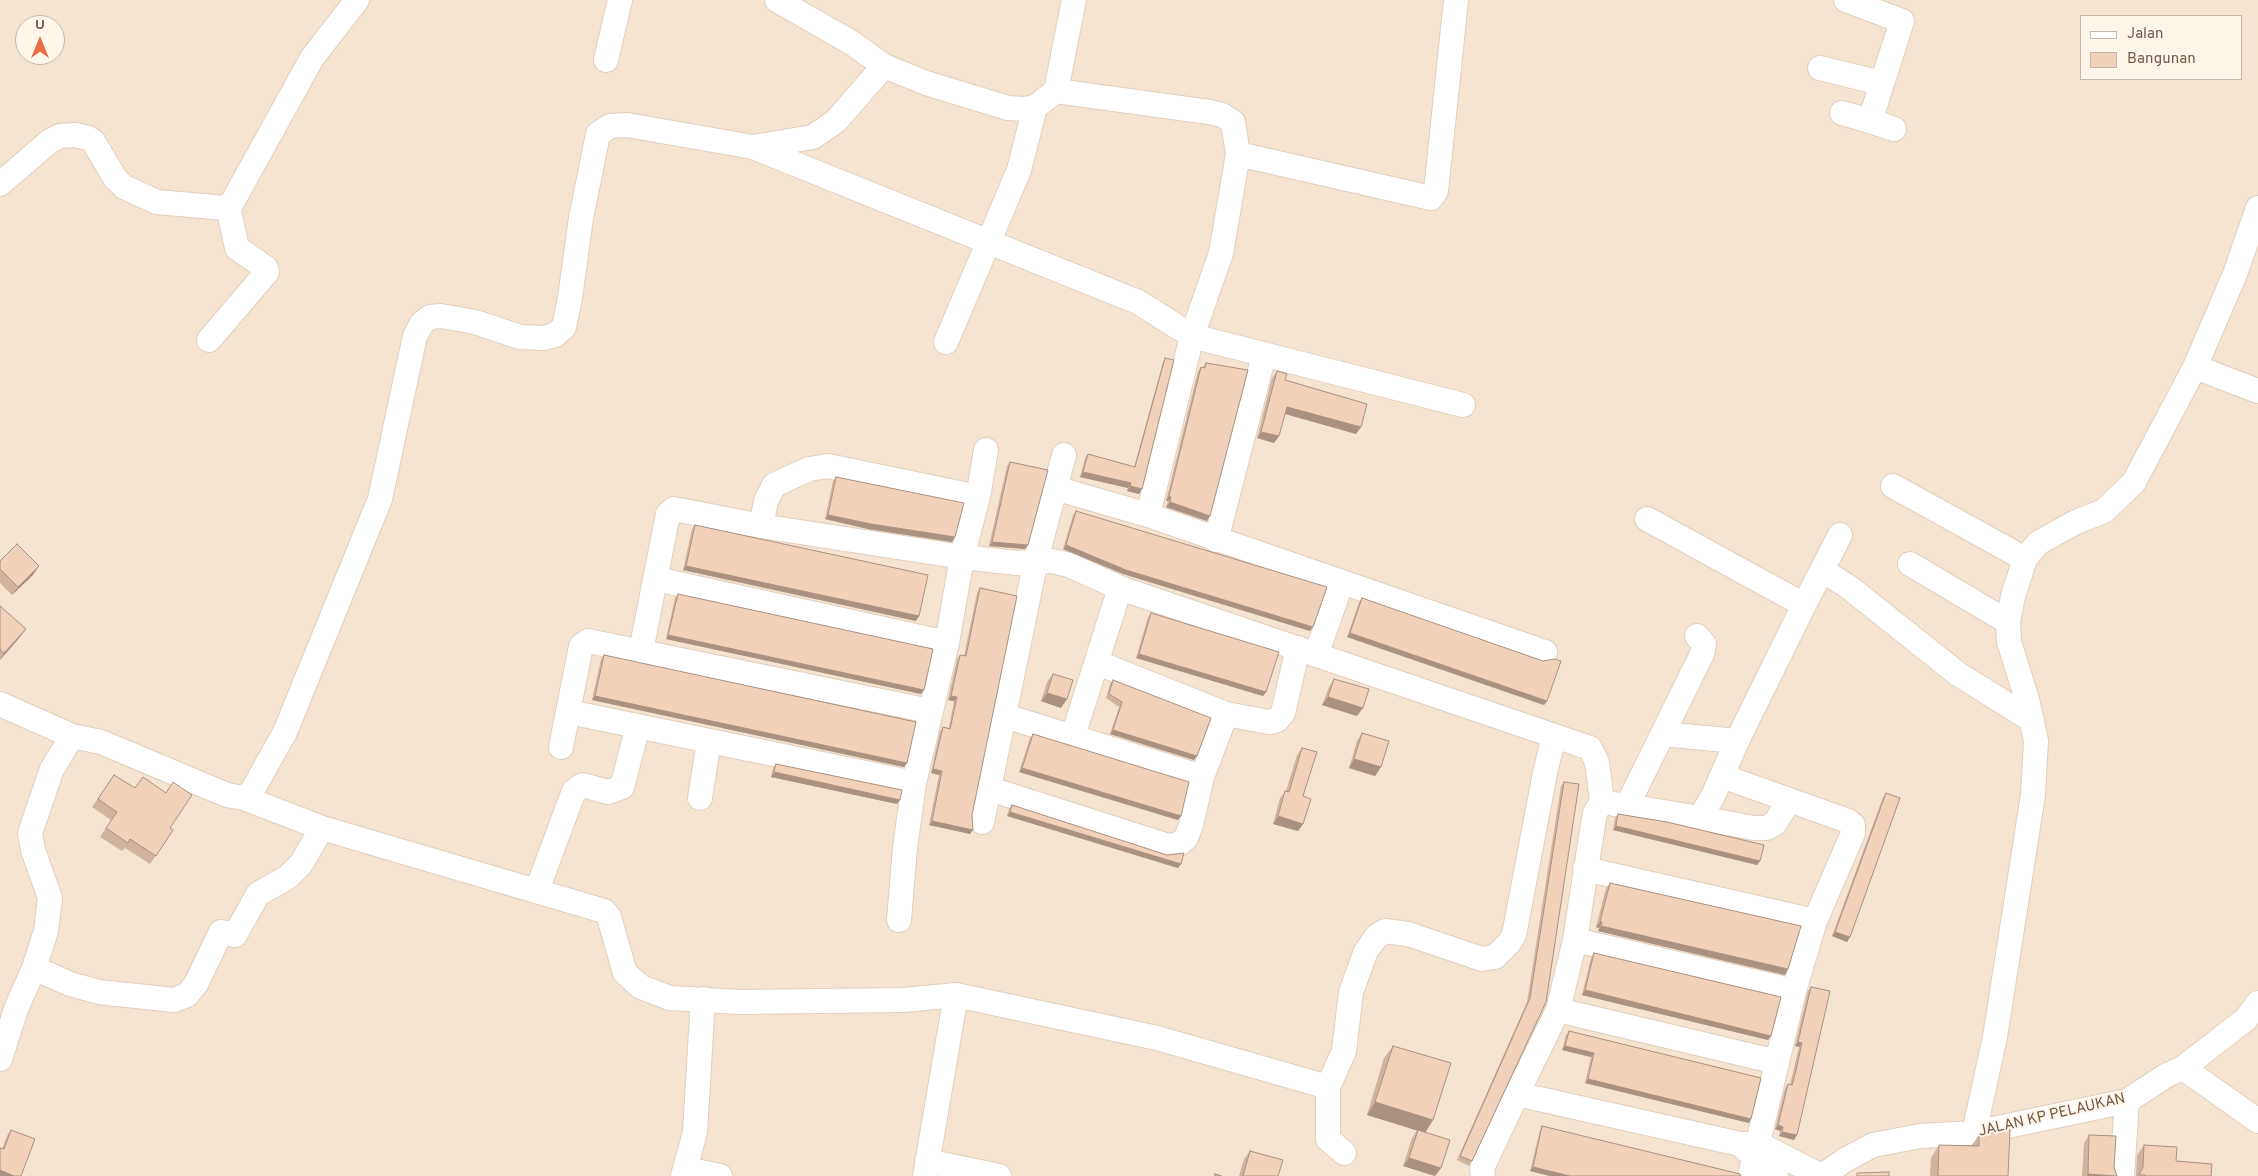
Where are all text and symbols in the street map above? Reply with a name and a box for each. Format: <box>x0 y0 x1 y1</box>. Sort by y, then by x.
north arrow <box>15 15 65 65</box>
legend <box>2080 15 2243 80</box>
text: U <box>35 17 45 34</box>
text: Jalan <box>2127 25 2164 44</box>
text: Bangunan <box>2127 50 2196 69</box>
street label: JALAN KP PELAUKAN <box>1977 1090 2127 1142</box>

